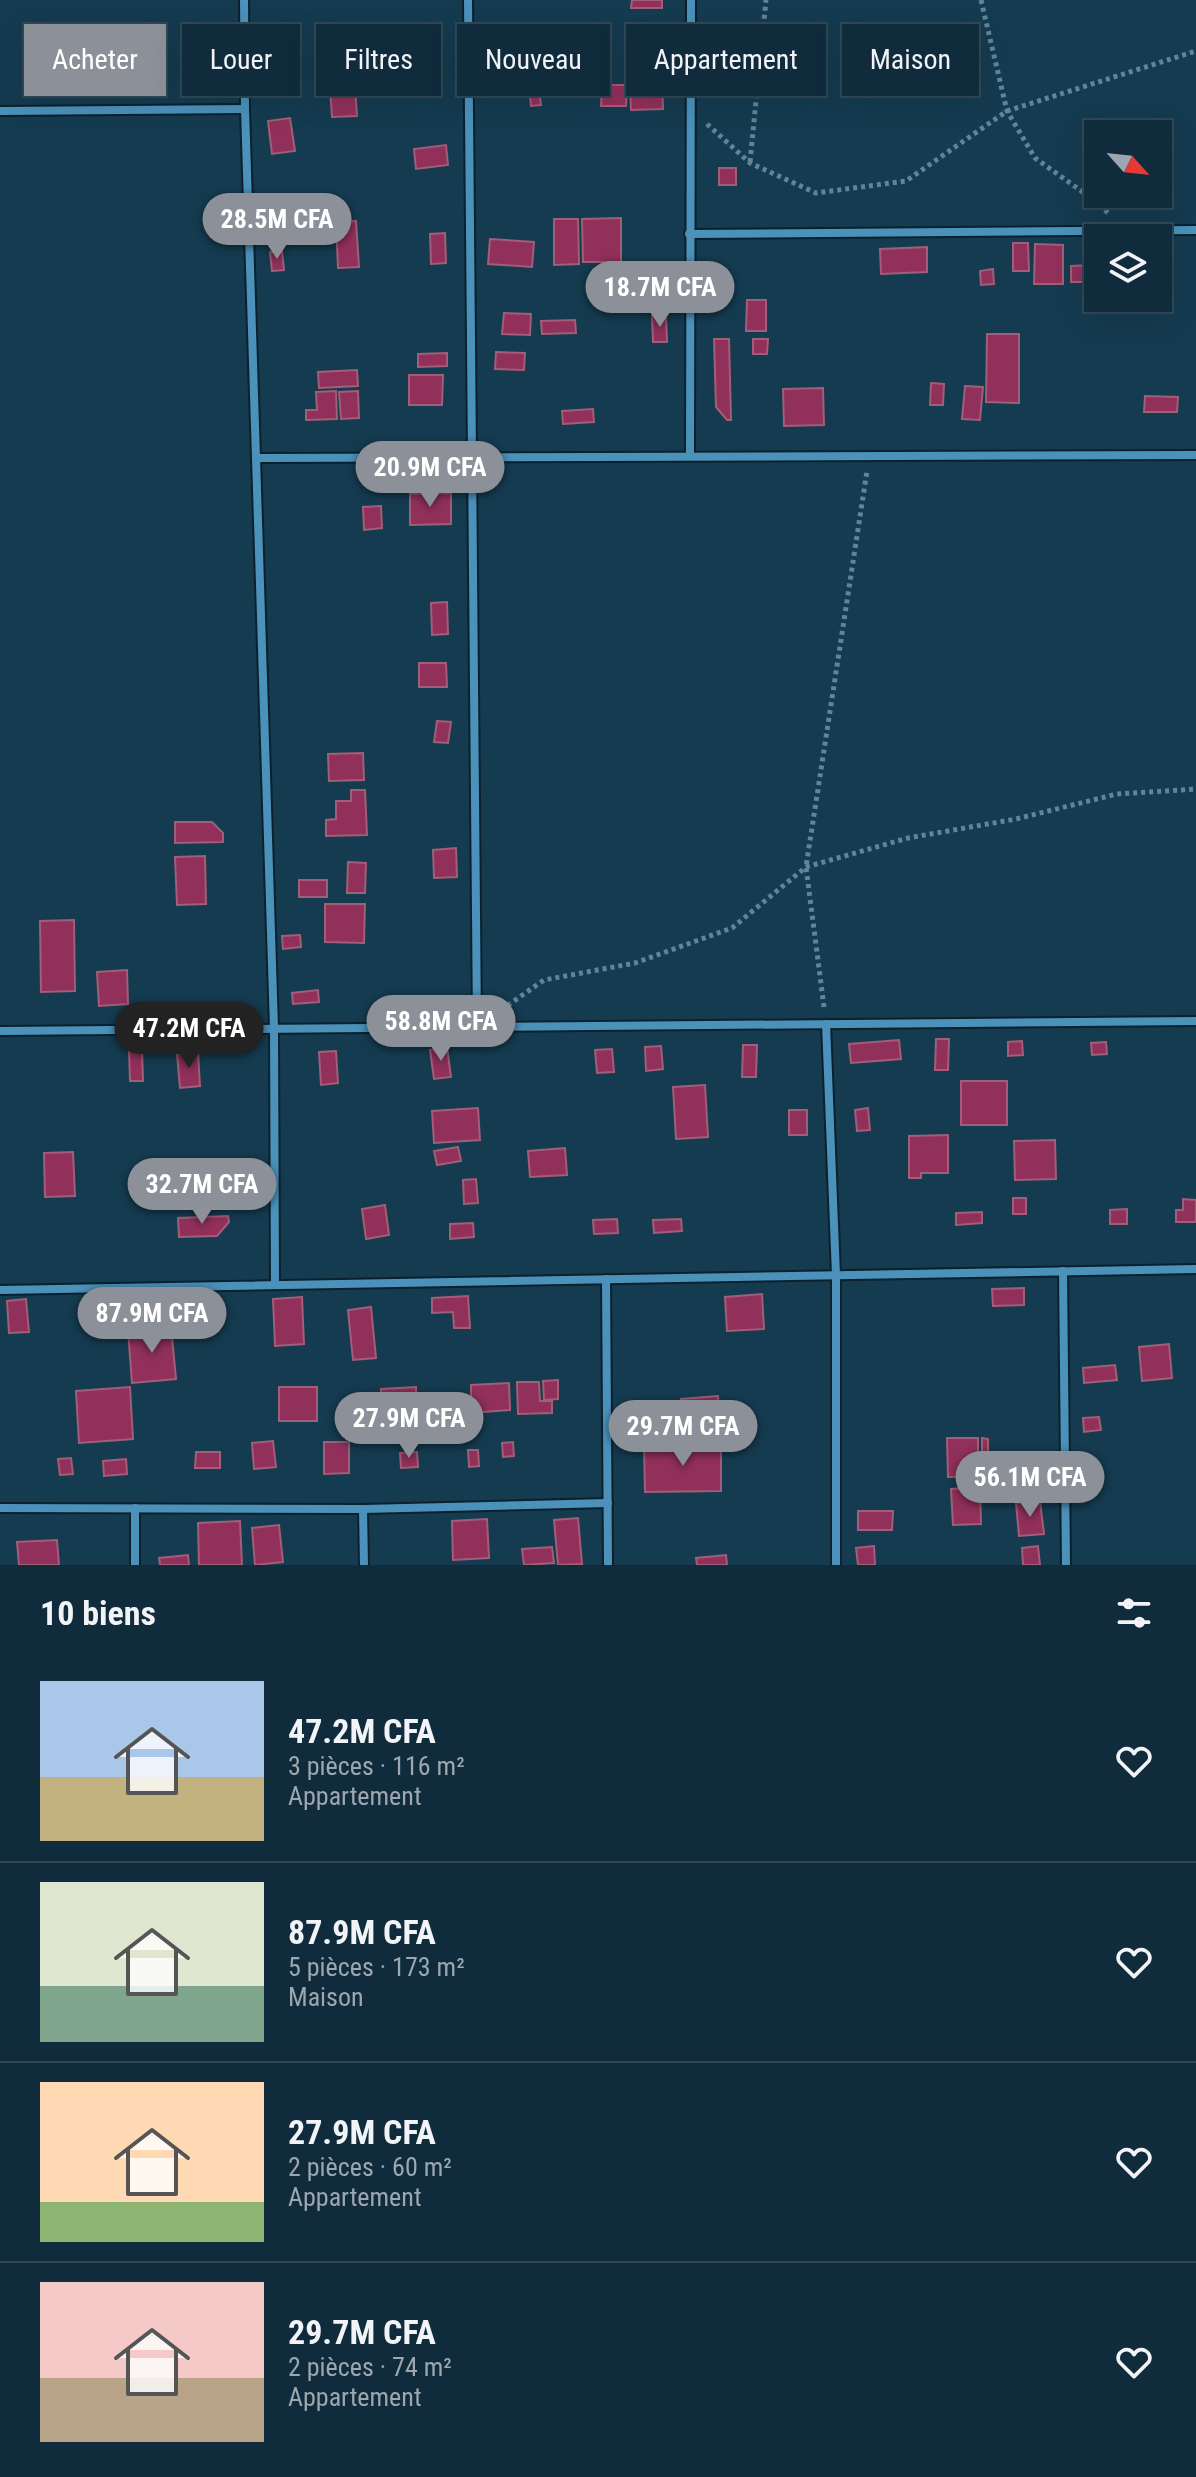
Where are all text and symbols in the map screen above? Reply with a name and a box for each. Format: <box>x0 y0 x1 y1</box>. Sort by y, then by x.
chip: Acheter <box>24 24 166 96</box>
chip: Louer <box>182 24 300 96</box>
chip: Filtres <box>316 24 441 96</box>
chip: Nouveau <box>457 24 610 96</box>
chip: Appartement <box>626 24 826 96</box>
chip: Maison <box>842 24 979 96</box>
north arrow <box>1084 120 1172 208</box>
map controls <box>1084 120 1172 312</box>
pin: 28.5M CFA <box>185 193 369 261</box>
text: 28.5M CFA <box>221 204 333 234</box>
button: layers <box>1084 224 1172 312</box>
pin: 18.7M CFA <box>568 261 752 329</box>
text: 18.7M CFA <box>604 272 716 302</box>
pin: 20.9M CFA <box>338 441 522 509</box>
text: 20.9M CFA <box>374 452 486 482</box>
pin: 58.8M CFA <box>349 995 533 1063</box>
pin: 47.2M CFA <box>97 1002 281 1070</box>
text: 58.8M CFA <box>385 1006 497 1036</box>
text: 47.2M CFA <box>133 1013 245 1043</box>
pin: 32.7M CFA <box>110 1158 294 1226</box>
text: 32.7M CFA <box>146 1169 258 1199</box>
pin: 87.9M CFA <box>60 1287 244 1355</box>
text: 87.9M CFA <box>96 1298 208 1328</box>
pin: 27.9M CFA <box>317 1392 501 1460</box>
pin: 29.7M CFA <box>591 1400 775 1468</box>
text: 27.9M CFA <box>353 1403 465 1433</box>
text: 29.7M CFA <box>627 1411 739 1441</box>
pin: 56.1M CFA <box>938 1451 1122 1519</box>
text: 56.1M CFA <box>974 1462 1086 1492</box>
icon: filters <box>1112 1591 1156 1635</box>
text: 10 biens <box>40 1593 156 1633</box>
text: 47.2M CFA <box>288 1711 436 1751</box>
icon: home <box>104 1713 200 1809</box>
icon: heart <box>1112 1739 1156 1783</box>
text: 3 pièces · 116 m² <box>288 1751 465 1781</box>
text: Appartement <box>288 1781 422 1811</box>
text: 87.9M CFA <box>288 1912 436 1952</box>
icon: home <box>104 1914 200 2010</box>
icon: heart <box>1112 1940 1156 1984</box>
text: 5 pièces · 173 m² <box>288 1952 465 1982</box>
text: Maison <box>288 1982 364 2012</box>
text: 27.9M CFA <box>288 2112 436 2152</box>
icon: home <box>104 2114 200 2210</box>
icon: heart <box>1112 2140 1156 2184</box>
text: 2 pièces · 60 m² <box>288 2152 452 2182</box>
text: Appartement <box>288 2182 422 2212</box>
text: 29.7M CFA <box>288 2312 436 2352</box>
icon: home <box>104 2314 200 2410</box>
icon: heart <box>1112 2340 1156 2384</box>
text: 2 pièces · 74 m² <box>288 2352 452 2382</box>
text: Appartement <box>288 2382 422 2412</box>

